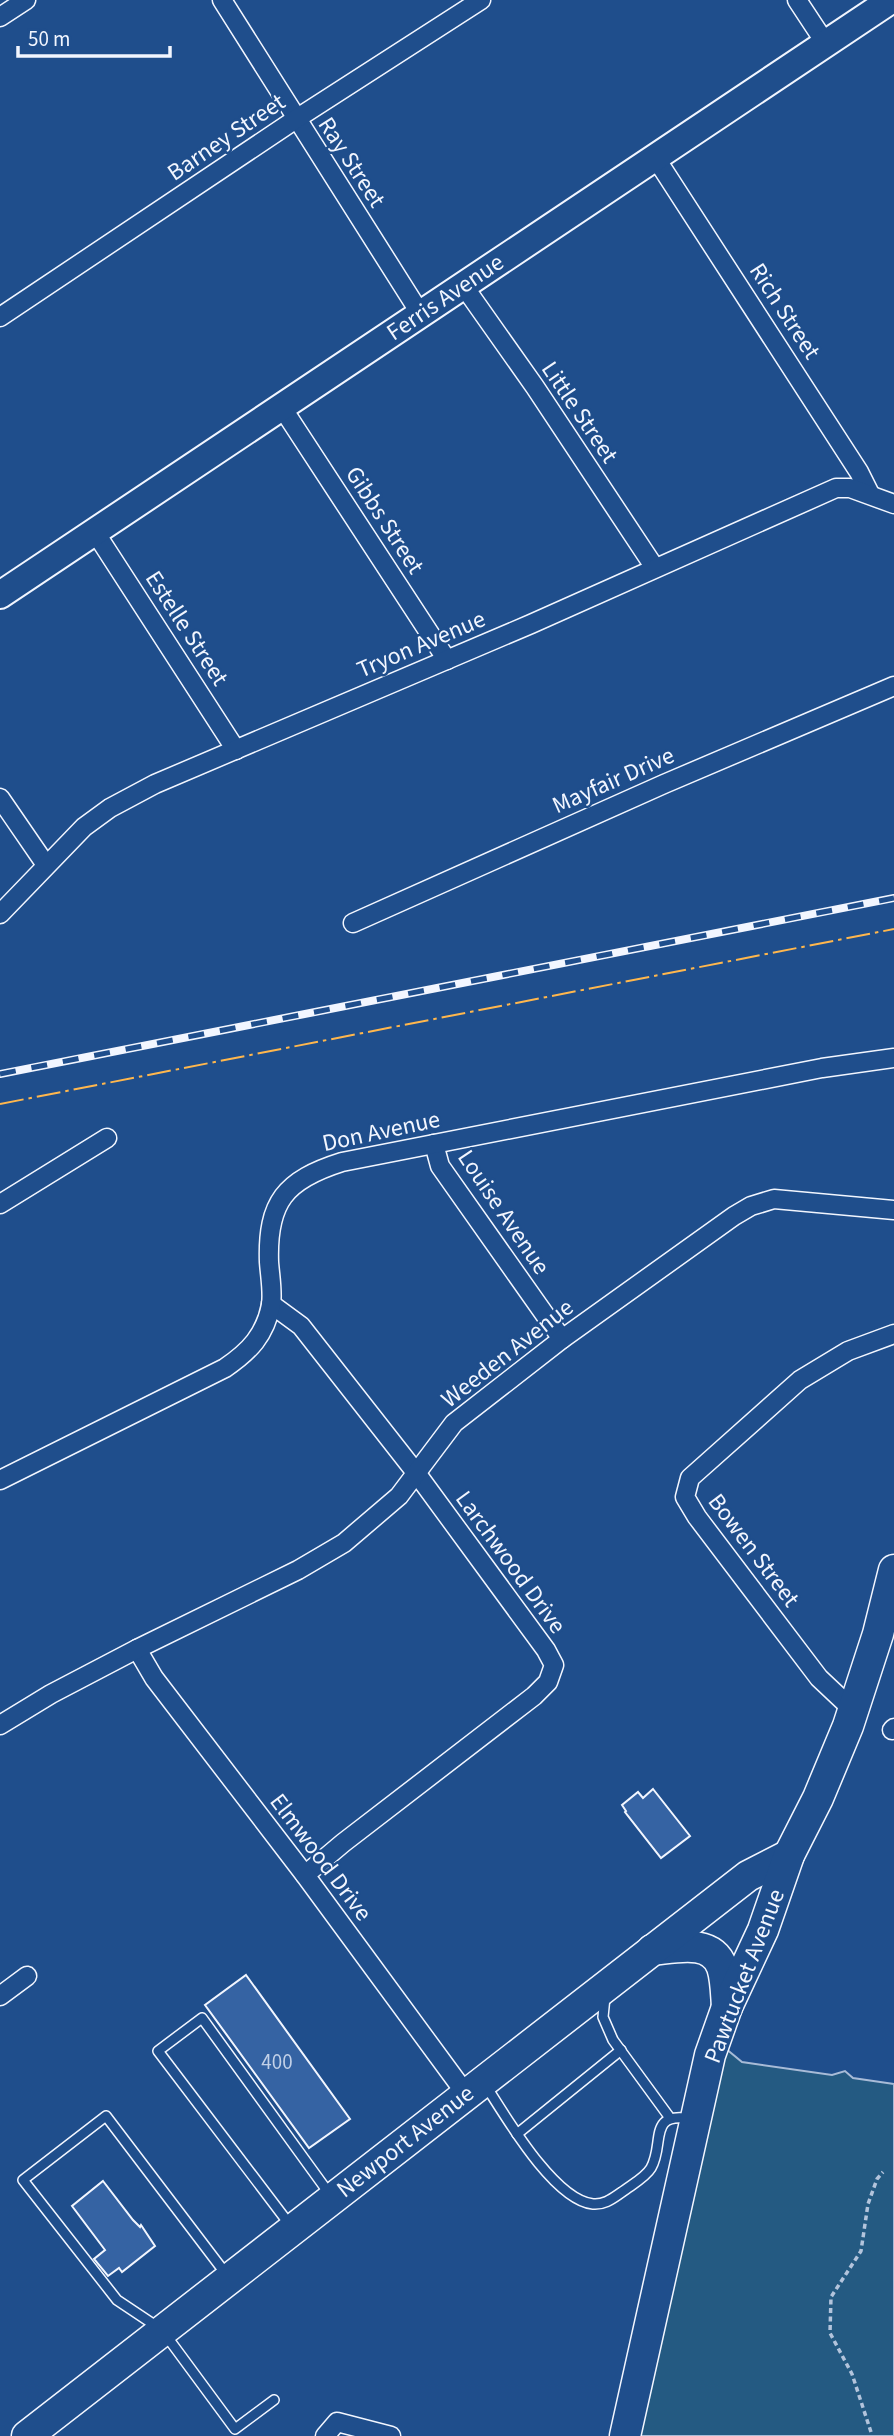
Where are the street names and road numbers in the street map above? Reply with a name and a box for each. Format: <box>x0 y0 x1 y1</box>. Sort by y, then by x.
street label: Barney Street <box>160 85 292 190</box>
street label: Ray Street <box>309 110 394 214</box>
street label: Ferris Avenue <box>380 245 511 350</box>
street label: Rich Street <box>740 256 829 366</box>
street label: Little Street <box>533 354 627 470</box>
street label: Gibbs Street <box>337 460 433 581</box>
street label: Estelle Street <box>136 564 237 693</box>
street label: Tryon Avenue <box>351 602 491 687</box>
street label: Mayfair Drive <box>547 738 680 823</box>
street label: Don Avenue <box>319 1102 443 1161</box>
street label: Louise Avenue <box>449 1143 558 1282</box>
street label: Weeden Avenue <box>434 1290 581 1416</box>
street label: Larchwood Drive <box>447 1484 574 1641</box>
street label: Bowen Street <box>699 1486 808 1614</box>
street label: Elmwood Drive <box>261 1786 380 1929</box>
street label: Pawtucket Avenue <box>695 1884 794 2068</box>
street label: Newport Avenue <box>329 2076 482 2206</box>

